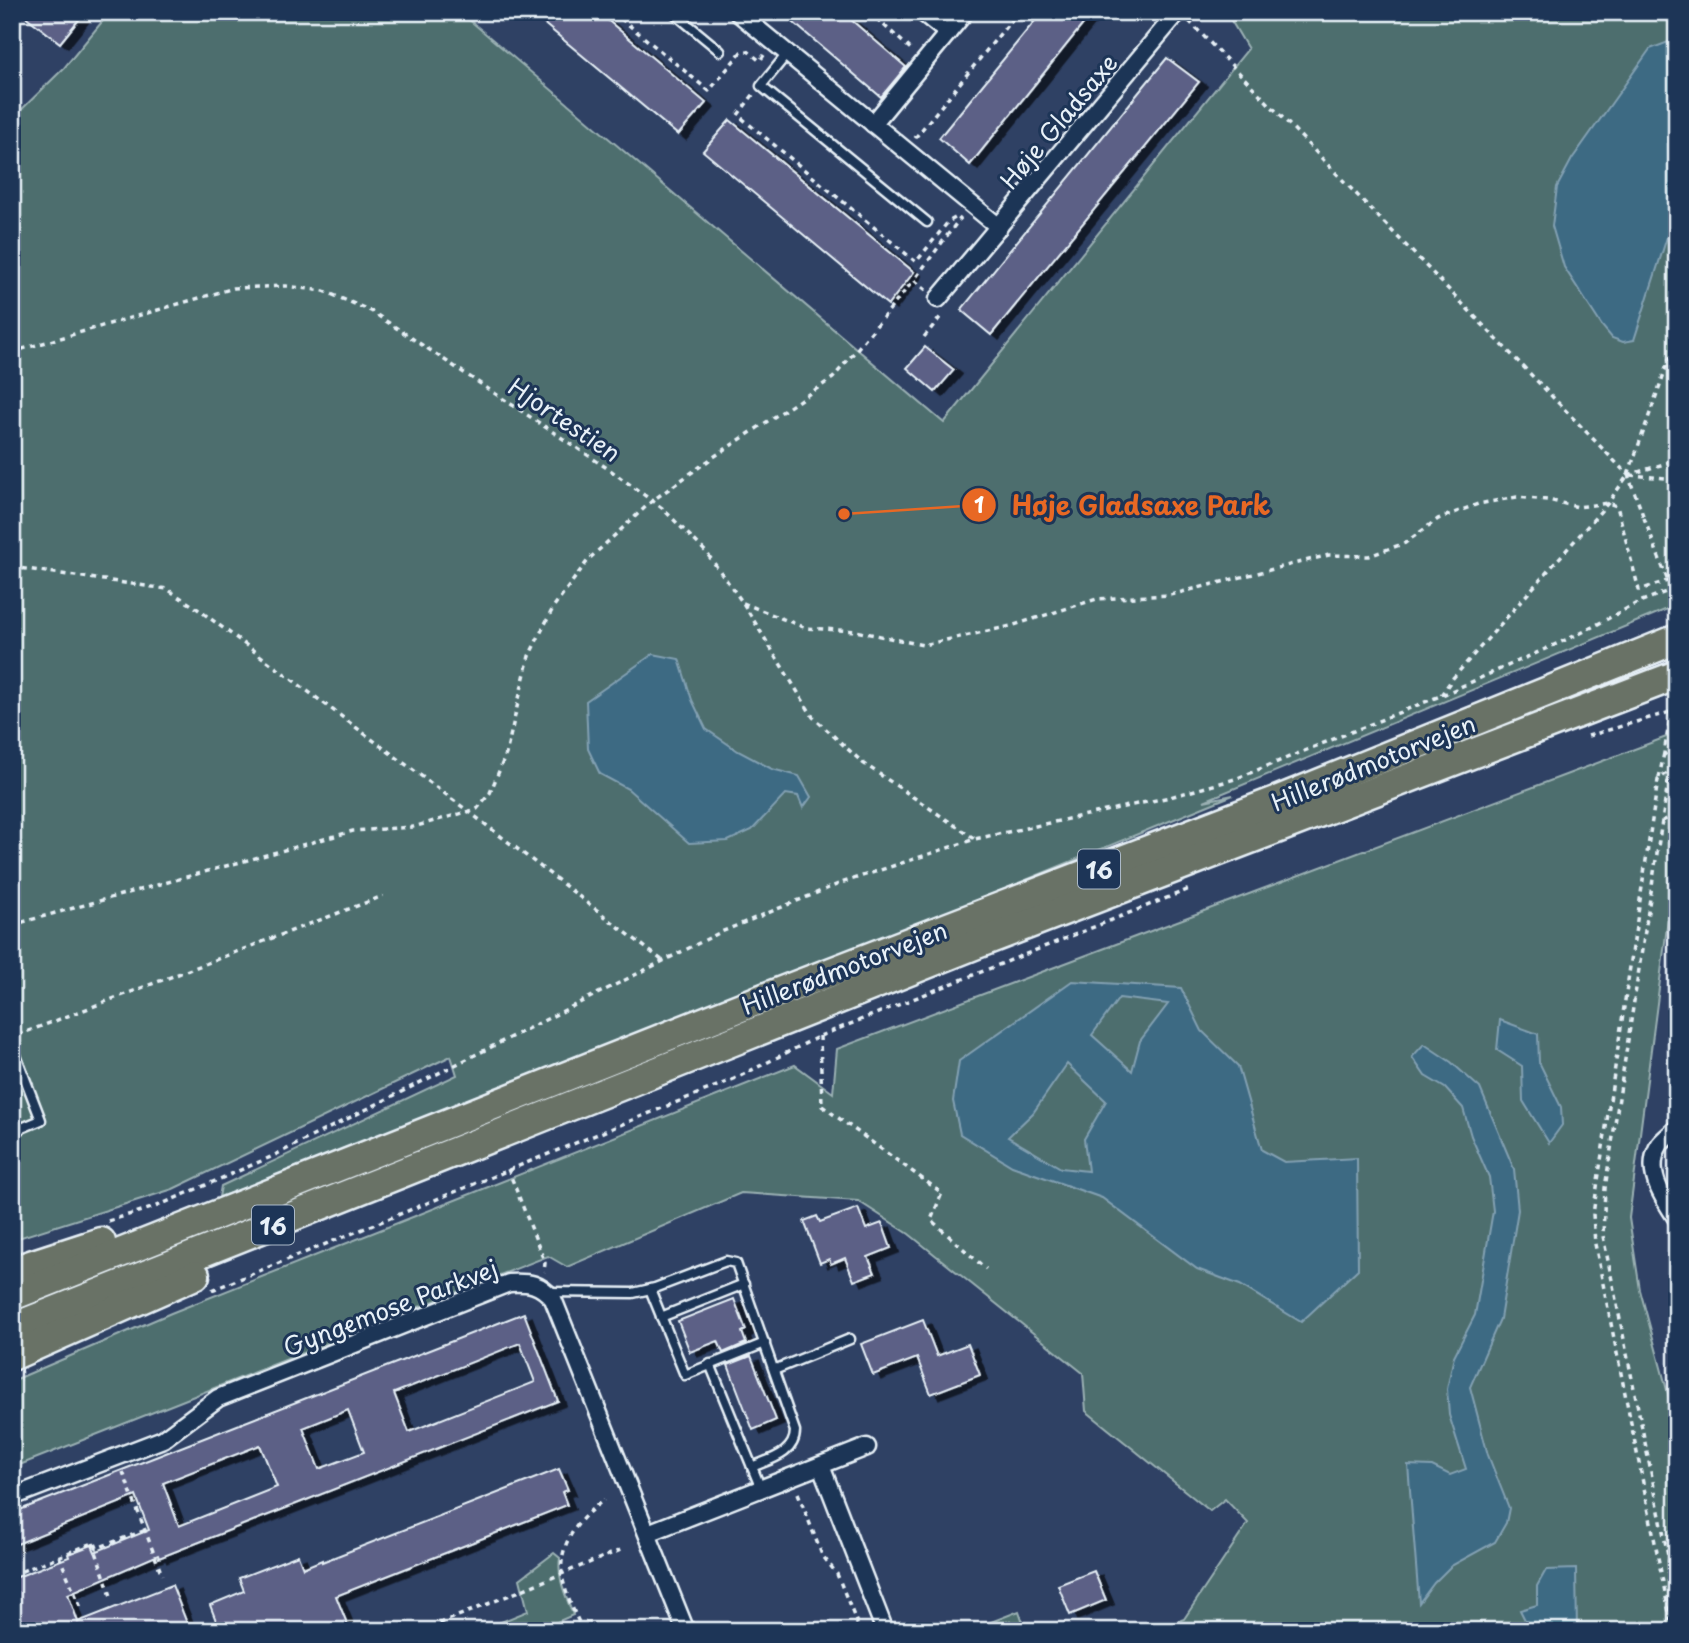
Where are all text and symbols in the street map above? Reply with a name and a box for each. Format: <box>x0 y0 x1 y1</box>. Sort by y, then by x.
street label: Høje Gladsaxe <box>991 46 1125 196</box>
street label: Hjortestien <box>502 368 628 470</box>
callout: Høje Gladsaxe Park <box>961 482 1286 529</box>
text: Høje Gladsaxe Park <box>1012 485 1270 524</box>
text: 1 <box>974 488 984 520</box>
street label: Hillerødmotorvejen <box>1265 705 1481 819</box>
road number: 16 <box>1078 849 1120 888</box>
street label: Hillerødmotorvejen <box>736 911 952 1023</box>
road number: 16 <box>252 1206 294 1244</box>
street label: Gyngemose Parkvej <box>277 1249 503 1365</box>

